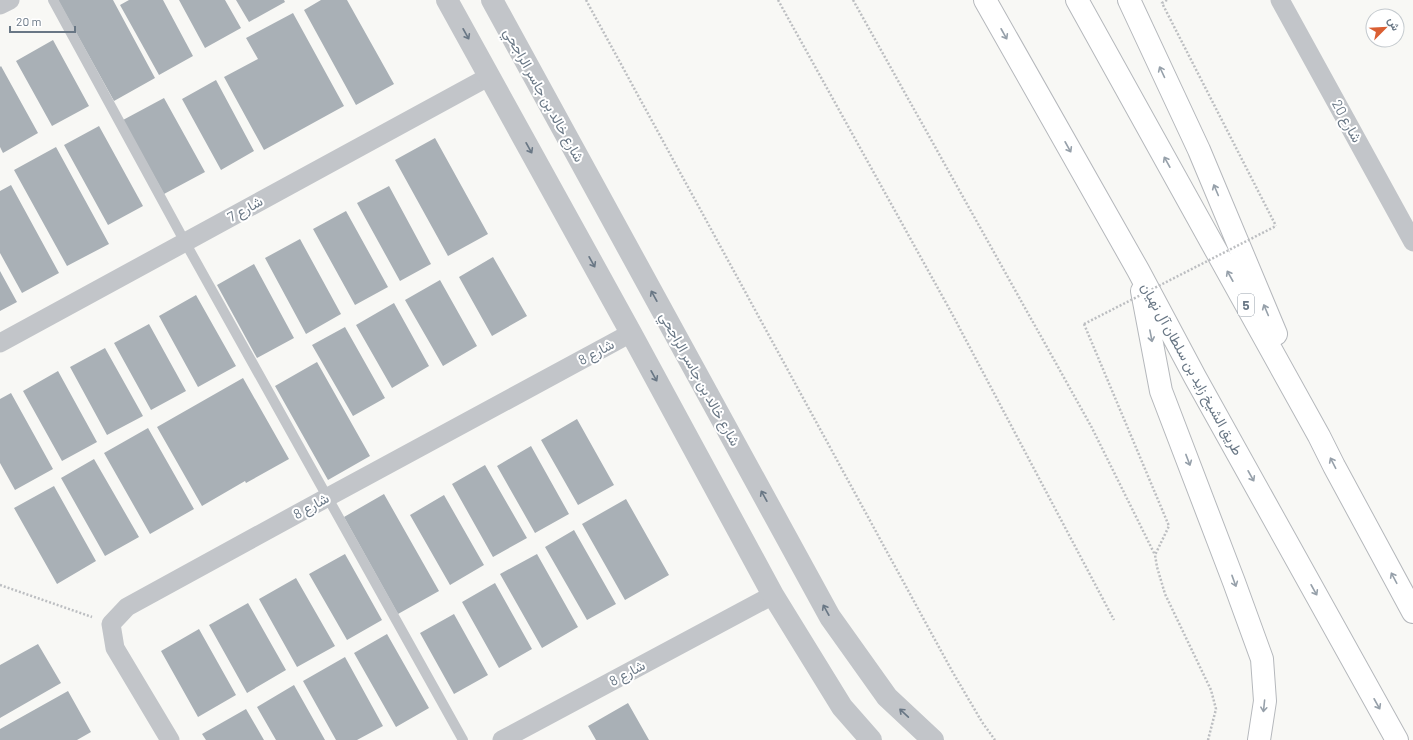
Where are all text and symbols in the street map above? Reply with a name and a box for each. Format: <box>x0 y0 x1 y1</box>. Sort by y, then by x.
scale bar <box>10 8 75 34</box>
north arrow <box>1365 8 1405 48</box>
text: 20 m <box>16 14 42 28</box>
text: ش <box>1385 15 1403 33</box>
street label: شارع خالد بن جاسر الراجحي <box>497 25 588 167</box>
one-way arrow <box>463 28 471 40</box>
one-way arrow <box>1001 28 1009 40</box>
one-way arrow <box>1158 66 1165 78</box>
street label: شارع 20 <box>1326 96 1366 147</box>
one-way arrow <box>526 141 534 153</box>
one-way arrow <box>1065 141 1072 153</box>
one-way arrow <box>1162 156 1170 168</box>
one-way arrow <box>1211 184 1219 196</box>
street label: شارع 7 <box>224 192 267 228</box>
one-way arrow <box>588 255 596 267</box>
one-way arrow <box>1226 270 1233 282</box>
street label: طريق الشيخ زايد بن سلطان آل نهيان <box>1135 280 1247 459</box>
one-way arrow <box>650 290 658 302</box>
road number: 5 <box>1238 294 1254 316</box>
one-way arrow <box>1262 304 1269 316</box>
street label: شارع خالد بن جاسر الراجحي <box>653 309 744 451</box>
one-way arrow <box>1147 329 1155 342</box>
street label: شارع 8 <box>575 335 618 371</box>
one-way arrow <box>651 369 659 381</box>
one-way arrow <box>1184 453 1192 465</box>
one-way arrow <box>1328 458 1336 470</box>
one-way arrow <box>1248 470 1255 482</box>
street label: شارع 8 <box>290 489 333 525</box>
one-way arrow <box>759 490 767 502</box>
one-way arrow <box>1390 572 1398 584</box>
one-way arrow <box>1231 575 1239 587</box>
one-way arrow <box>1310 584 1318 596</box>
one-way arrow <box>822 604 830 616</box>
street label: شارع 8 <box>606 656 649 692</box>
one-way arrow <box>1373 698 1381 710</box>
one-way arrow <box>1260 699 1267 712</box>
one-way arrow <box>899 708 909 718</box>

